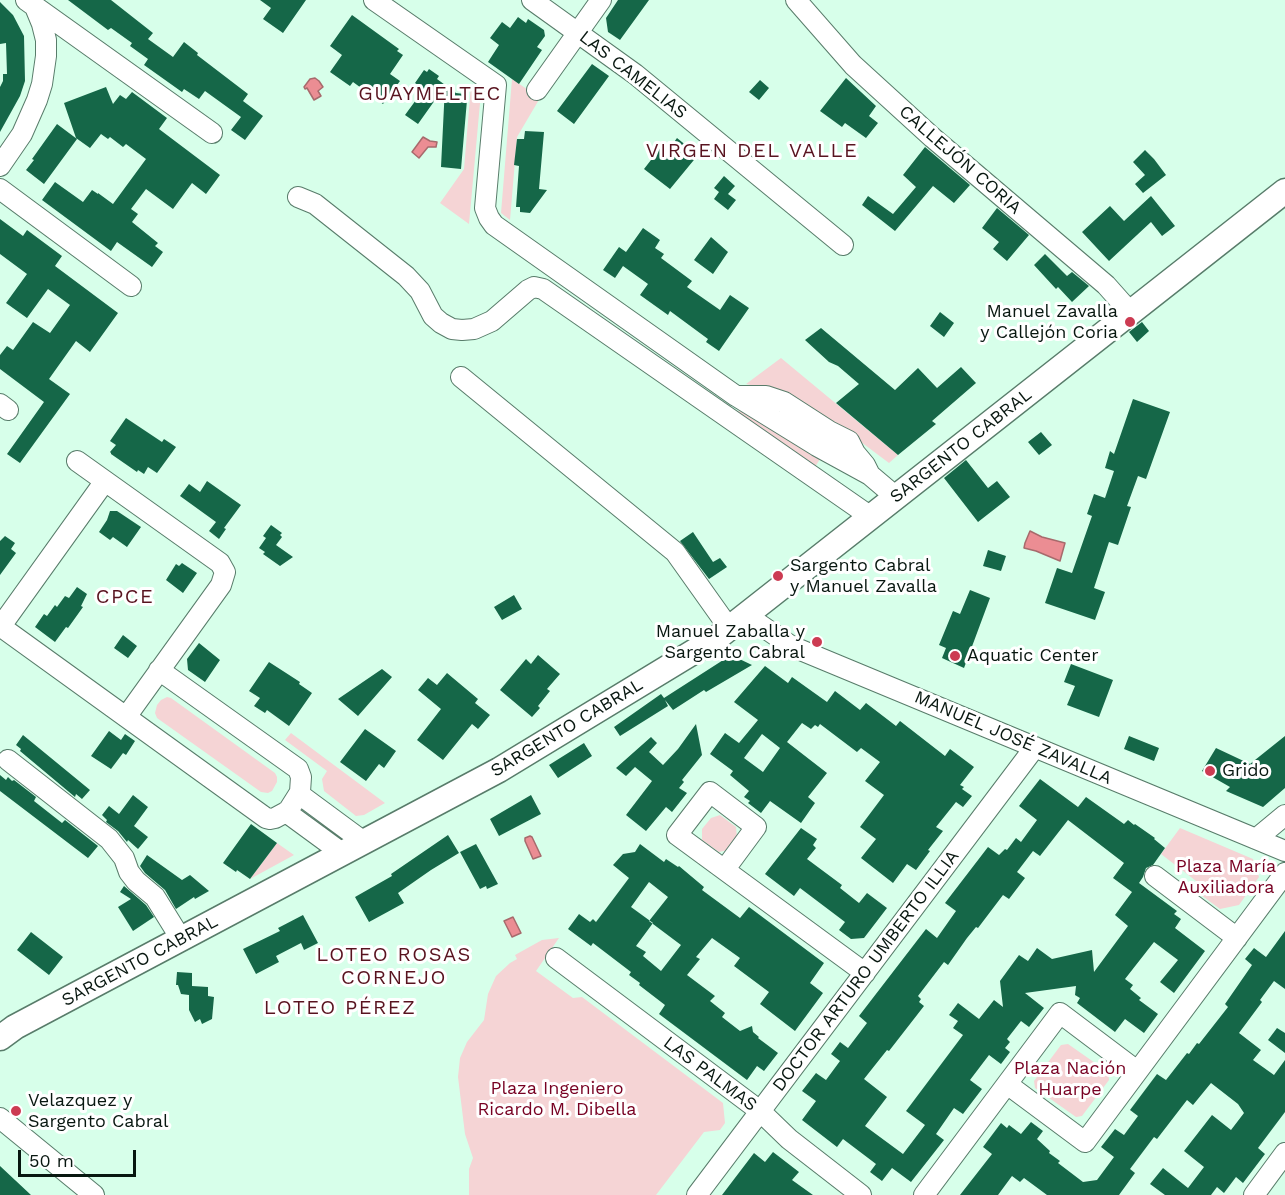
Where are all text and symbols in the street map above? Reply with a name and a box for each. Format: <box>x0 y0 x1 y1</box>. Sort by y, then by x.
street label: LAS CAMELIAS <box>575 26 691 124</box>
district label: GUAYMELTEC <box>358 82 502 106</box>
street label: CALLEJÓN CORIA <box>894 101 1026 219</box>
district label: VIRGEN DEL VALLE <box>646 139 858 163</box>
place label: Manuel Zavalla y Callejón Coria <box>980 301 1118 344</box>
marker: Manuel Zavalla y Callejón Coria <box>1123 315 1137 329</box>
street label: SARGENTO CABRAL <box>886 384 1036 508</box>
place label: Sargento Cabral y Manuel Zavalla <box>790 555 937 598</box>
marker: Sargento Cabral y Manuel Zavalla <box>771 569 785 583</box>
district label: CPCE <box>96 585 154 609</box>
place label: Manuel Zaballa y Sargento Cabral <box>656 621 805 664</box>
marker: Manuel Zaballa y Sargento Cabral <box>810 635 824 649</box>
place label: Aquatic Center <box>967 645 1099 667</box>
marker: Aquatic Center <box>948 649 962 663</box>
street label: SARGENTO CABRAL <box>487 674 647 782</box>
street label: MANUEL JOSÉ ZAVALLA <box>911 687 1115 789</box>
place label: Grido <box>1222 760 1269 782</box>
marker: Grido <box>1203 764 1217 778</box>
street label: DOCTOR ARTURO UMBERTO ILLIA <box>768 846 964 1096</box>
park label: Plaza María Auxiliadora <box>1176 856 1276 898</box>
street label: SARGENTO CABRAL <box>58 911 222 1011</box>
district label: LOTEO ROSAS CORNEJO <box>316 943 472 990</box>
district label: LOTEO PÉREZ <box>264 996 416 1020</box>
street label: LAS PALMAS <box>659 1032 761 1116</box>
park label: Plaza Nación Huarpe <box>1014 1058 1126 1100</box>
park label: Plaza Ingeniero Ricardo M. Dibella <box>477 1078 637 1120</box>
place label: Velazquez y Sargento Cabral <box>28 1090 169 1132</box>
marker: Velazquez y Sargento Cabral <box>9 1104 23 1118</box>
scale bar <box>21 1138 140 1176</box>
text: 50 m <box>29 1150 74 1171</box>

